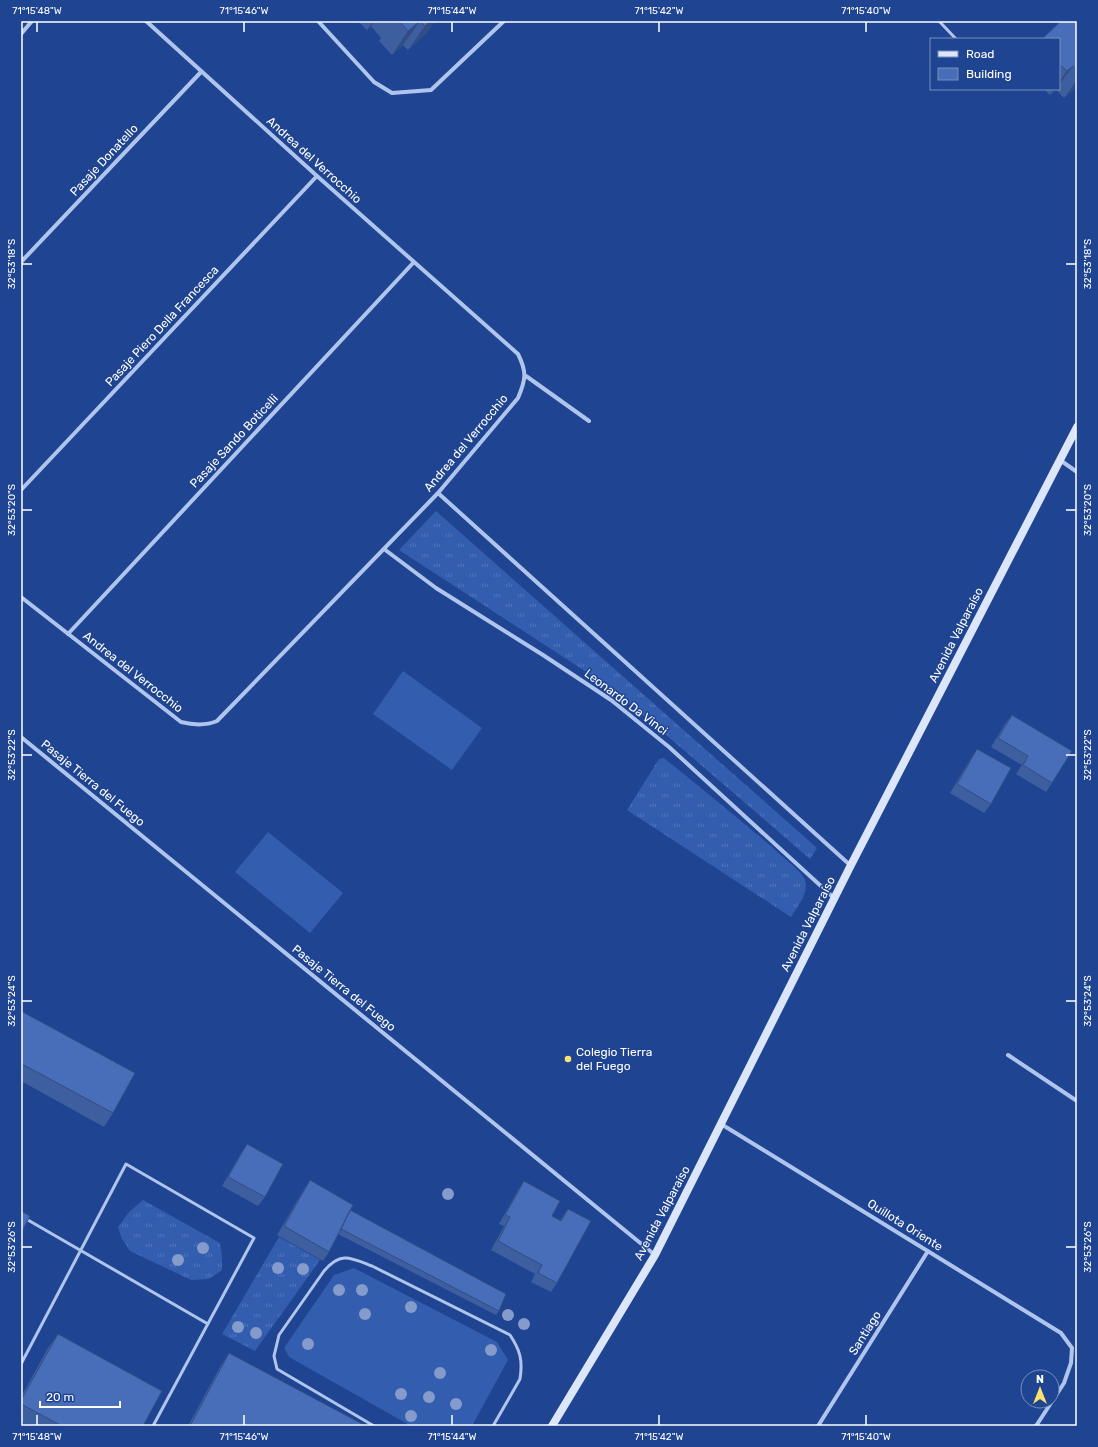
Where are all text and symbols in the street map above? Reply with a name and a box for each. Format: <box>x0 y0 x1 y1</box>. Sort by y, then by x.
text: 71°15'48"W <box>12 5 62 17</box>
text: 71°15'46"W <box>220 5 268 17</box>
text: 71°15'44"W <box>427 5 477 17</box>
text: 71°15'42"W <box>634 5 684 17</box>
text: 71°15'40"W <box>841 5 891 17</box>
legend <box>930 38 1060 90</box>
text: Road <box>966 47 994 61</box>
text: Building <box>966 67 1012 81</box>
street label: Andrea del Verrocchio <box>264 114 364 206</box>
street label: Pasaje Donatello <box>67 121 141 199</box>
text: 32°53'18"S <box>6 239 18 289</box>
text: 32°53'18"S <box>1082 239 1094 289</box>
street label: Pasaje Piero Della Francesca <box>102 263 222 389</box>
street label: Pasaje Sando Boticelli <box>187 391 281 491</box>
street label: Andrea del Verrocchio <box>421 391 511 495</box>
text: 32°53'20"S <box>6 484 18 536</box>
text: 32°53'20"S <box>1082 484 1094 536</box>
street label: Avenida Valparaíso <box>926 585 986 685</box>
street label: Andrea del Verrocchio <box>80 629 186 715</box>
street label: Leonardo Da Vinci <box>582 666 670 738</box>
text: 32°53'22"S <box>6 729 18 781</box>
text: 32°53'22"S <box>1082 729 1094 781</box>
street label: Pasaje Tierra del Fuego <box>38 737 148 829</box>
street label: Avenida Valparaíso <box>778 874 838 974</box>
street label: Pasaje Tierra del Fuego <box>289 942 399 1034</box>
text: 32°53'24"S <box>6 975 18 1027</box>
text: 32°53'24"S <box>1082 975 1094 1027</box>
place label: Colegio Tierra del Fuego <box>576 1045 652 1073</box>
marker: Colegio Tierra del Fuego <box>563 1054 573 1064</box>
street label: Avenida Valparaíso <box>631 1163 693 1263</box>
street label: Quillota Oriente <box>865 1196 945 1254</box>
text: 32°53'26"S <box>6 1221 18 1273</box>
text: 32°53'26"S <box>1082 1221 1094 1273</box>
street label: Santiago <box>846 1308 884 1358</box>
north arrow <box>1020 1369 1060 1409</box>
text: N <box>1036 1373 1044 1386</box>
scale bar <box>40 1383 120 1409</box>
text: 20 m <box>46 1390 74 1404</box>
text: 71°15'48"W <box>12 1431 62 1443</box>
text: 71°15'46"W <box>220 1431 268 1443</box>
text: 71°15'44"W <box>427 1431 477 1443</box>
text: 71°15'42"W <box>634 1431 684 1443</box>
text: 71°15'40"W <box>841 1431 891 1443</box>

